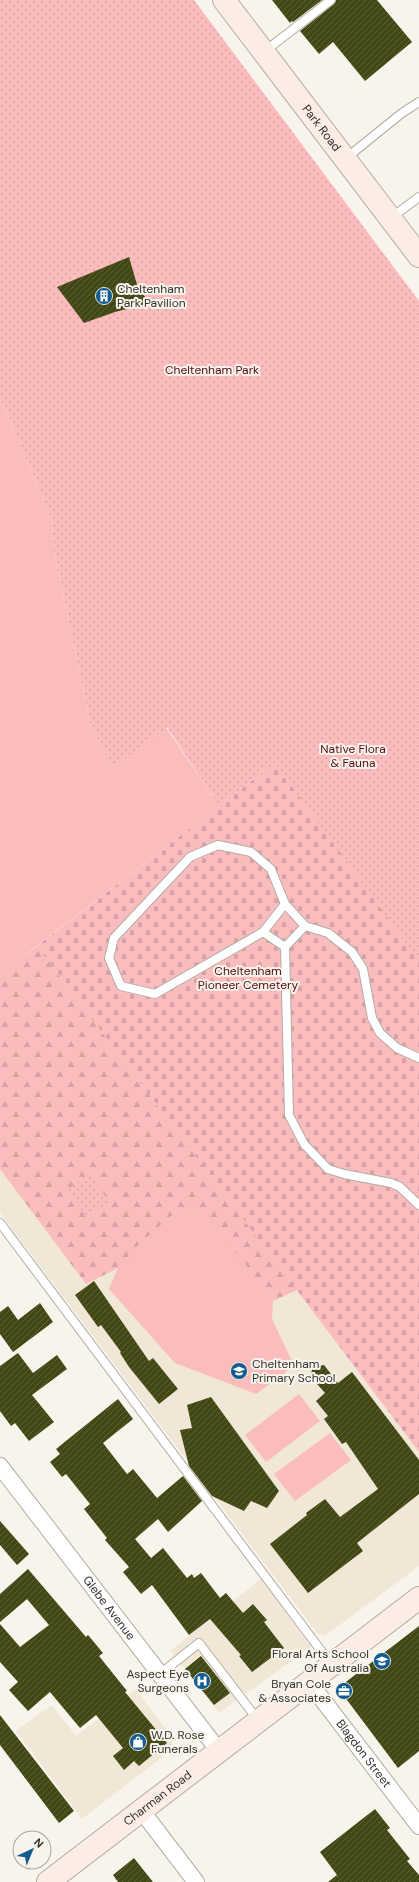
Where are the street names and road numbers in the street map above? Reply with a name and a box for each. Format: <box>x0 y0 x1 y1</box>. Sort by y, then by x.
street label: Park Road <box>299 101 345 155</box>
street label: Glebe Avenue <box>79 1573 139 1643</box>
street label: Blagdon Street <box>332 1716 395 1791</box>
street label: Charman Road <box>120 1767 195 1829</box>

